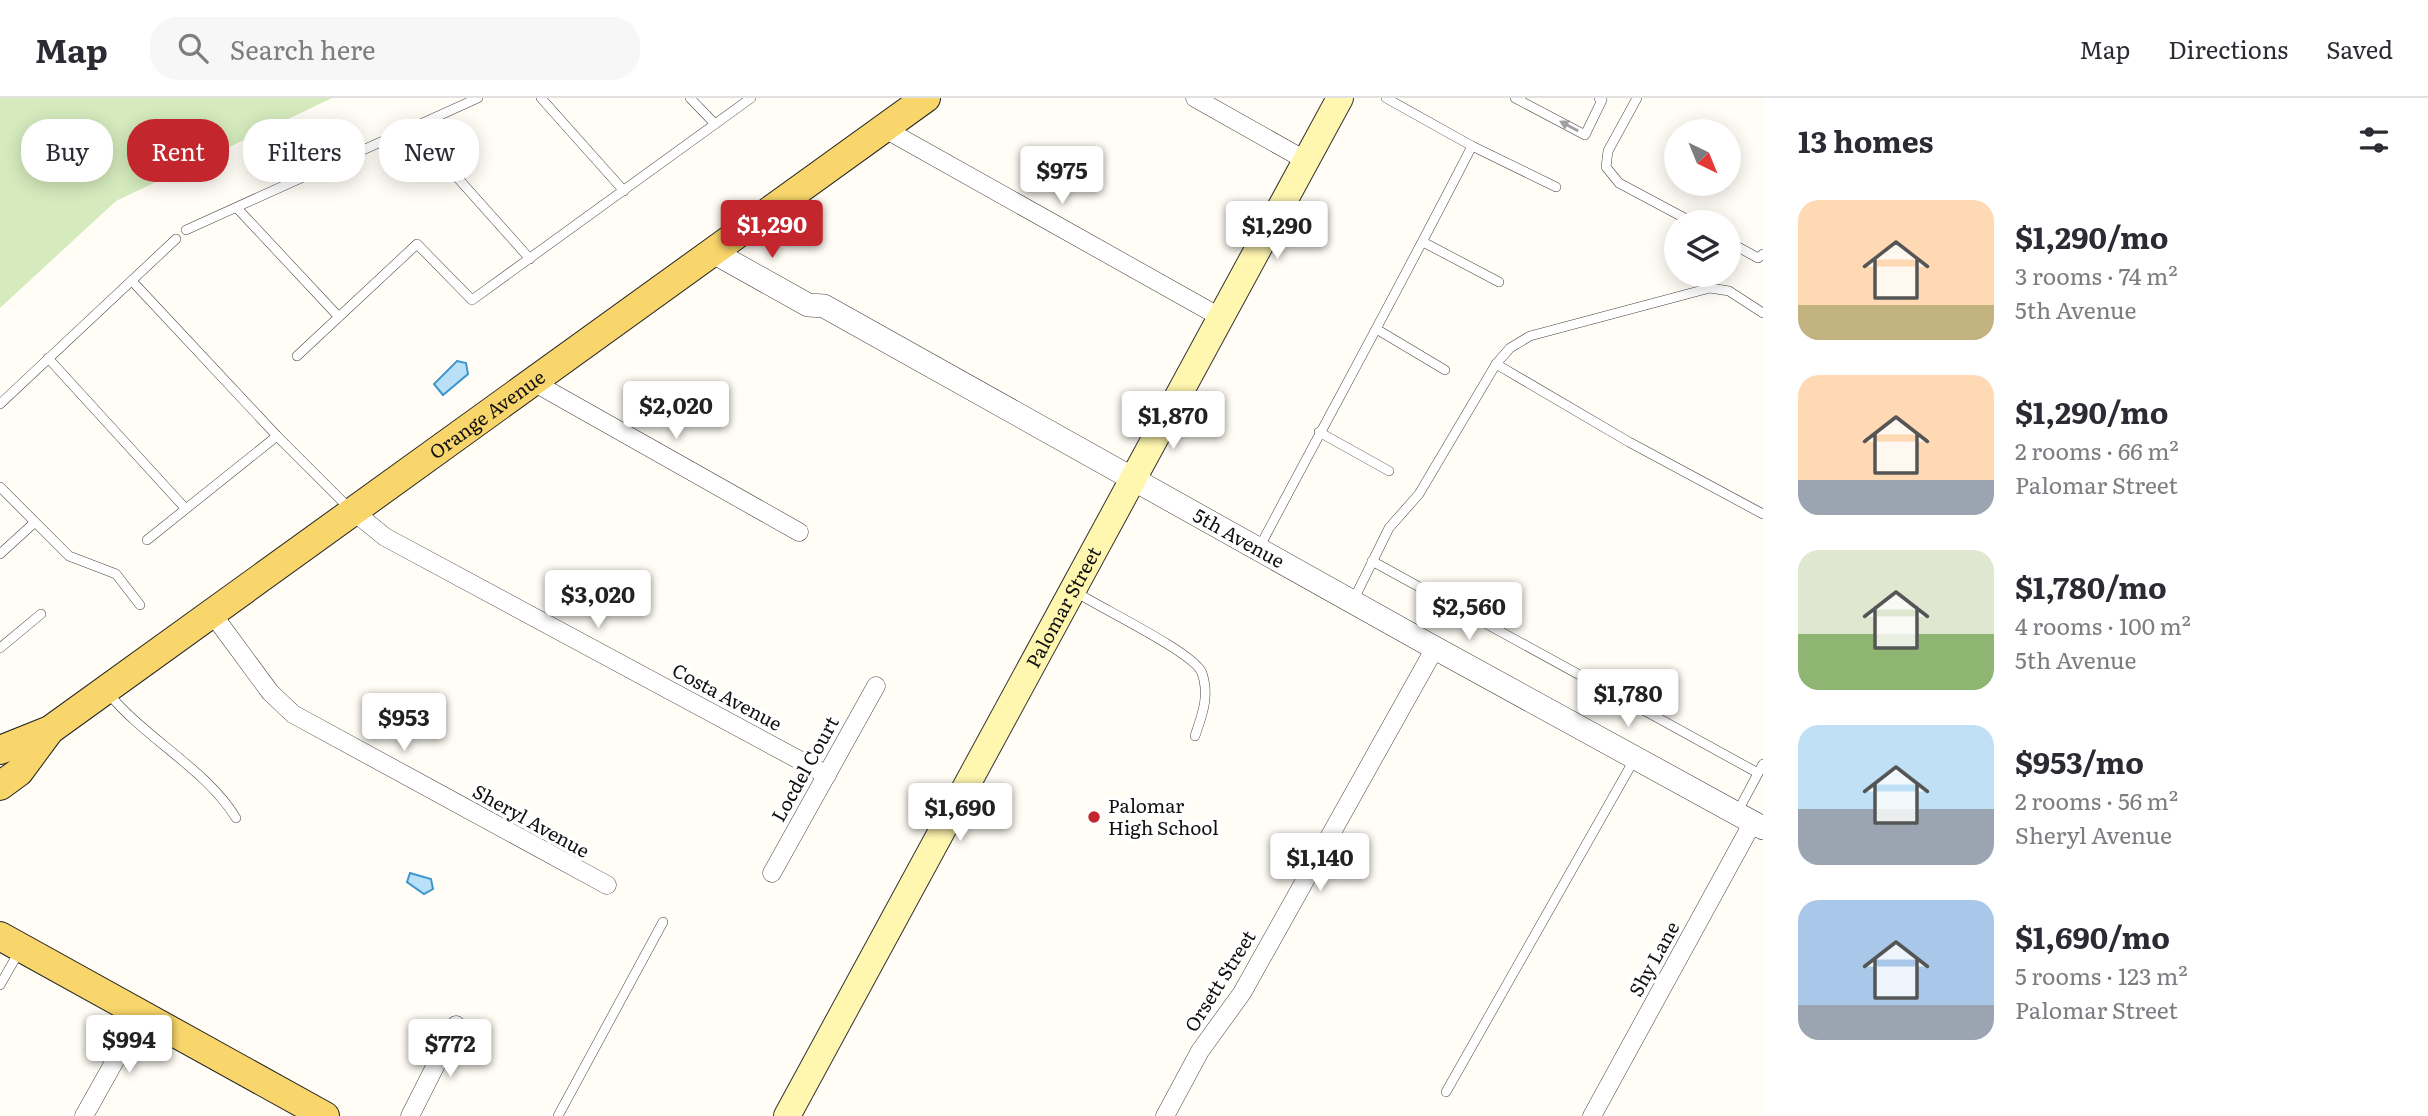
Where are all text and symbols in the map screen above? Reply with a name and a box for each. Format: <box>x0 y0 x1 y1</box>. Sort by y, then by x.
search box <box>150 17 640 80</box>
text: Map <box>35 24 108 73</box>
icon: search <box>174 29 212 67</box>
text: Search here <box>230 29 376 68</box>
text: Map <box>2079 31 2130 66</box>
text: Directions <box>2168 31 2288 66</box>
text: Saved <box>2326 31 2393 66</box>
text: 13 homes <box>1798 118 1934 162</box>
chip: Buy <box>21 119 113 182</box>
chip: Rent <box>127 119 229 182</box>
chip: Filters <box>243 119 365 182</box>
chip: New <box>379 119 479 182</box>
north arrow <box>1664 119 1741 196</box>
map controls <box>1664 119 1741 287</box>
one-way arrow <box>1559 121 1579 132</box>
icon: filters <box>2355 121 2393 159</box>
pin: $975 <box>1021 146 1103 206</box>
text: $975 <box>1036 152 1088 186</box>
pin: $1,290 <box>715 200 829 260</box>
pin: $1,290 <box>1220 202 1334 261</box>
text: $1,290 <box>737 206 807 240</box>
text: $1,290 <box>1242 207 1312 241</box>
button: layers <box>1664 210 1741 287</box>
text: $1,290/mo <box>2015 214 2169 258</box>
icon: home <box>1854 228 1938 312</box>
text: 3 rooms · 74 m² <box>2015 258 2178 292</box>
text: 5th Avenue <box>2015 292 2137 326</box>
street label: Orange Avenue <box>423 362 550 465</box>
pin: $2,020 <box>619 382 733 441</box>
text: $2,020 <box>639 387 713 421</box>
text: $1,290/mo <box>2015 389 2169 433</box>
pin: $1,870 <box>1116 392 1230 451</box>
text: $1,870 <box>1138 397 1208 431</box>
icon: home <box>1854 403 1938 487</box>
text: 2 rooms · 66 m² <box>2015 433 2179 467</box>
text: Palomar Street <box>2015 467 2178 501</box>
street label: 5th Avenue <box>1189 501 1290 574</box>
street label: Palomar Street <box>1018 541 1107 673</box>
text: $1,780/mo <box>2015 564 2167 608</box>
pin: $3,020 <box>541 570 655 630</box>
text: $3,020 <box>561 576 635 610</box>
icon: home <box>1854 578 1938 662</box>
pin: $2,560 <box>1412 582 1526 642</box>
text: $2,560 <box>1432 588 1506 622</box>
text: 4 rooms · 100 m² <box>2015 608 2191 642</box>
text: 5th Avenue <box>2015 642 2137 676</box>
street label: Costa Avenue <box>668 655 787 737</box>
pin: $1,780 <box>1571 670 1685 729</box>
text: $1,780 <box>1593 675 1663 709</box>
pin: $953 <box>363 694 445 753</box>
text: $953 <box>378 699 430 733</box>
street label: Locdel Court <box>764 710 845 826</box>
text: $953/mo <box>2015 739 2144 783</box>
icon: home <box>1854 753 1938 837</box>
street label: Sheryl Avenue <box>468 776 595 864</box>
text: 2 rooms · 56 m² <box>2015 783 2178 817</box>
pin: $1,690 <box>903 784 1017 843</box>
text: $1,690 <box>924 789 996 823</box>
place label: Palomar High School <box>1108 791 1219 841</box>
marker: Palomar High School <box>1086 809 1102 825</box>
text: Sheryl Avenue <box>2015 817 2172 851</box>
pin: $1,140 <box>1263 834 1377 893</box>
text: $1,140 <box>1286 839 1354 873</box>
text: $1,690/mo <box>2015 914 2170 958</box>
street label: Shy Lane <box>1621 916 1685 1001</box>
street label: Orsett Street <box>1177 924 1262 1037</box>
icon: home <box>1854 928 1938 1012</box>
text: 5 rooms · 123 m² <box>2015 958 2188 992</box>
text: Palomar Street <box>2015 992 2178 1026</box>
pin: $994 <box>88 1016 170 1075</box>
pin: $772 <box>409 1020 491 1079</box>
text: $994 <box>102 1021 156 1055</box>
text: $772 <box>424 1025 476 1059</box>

